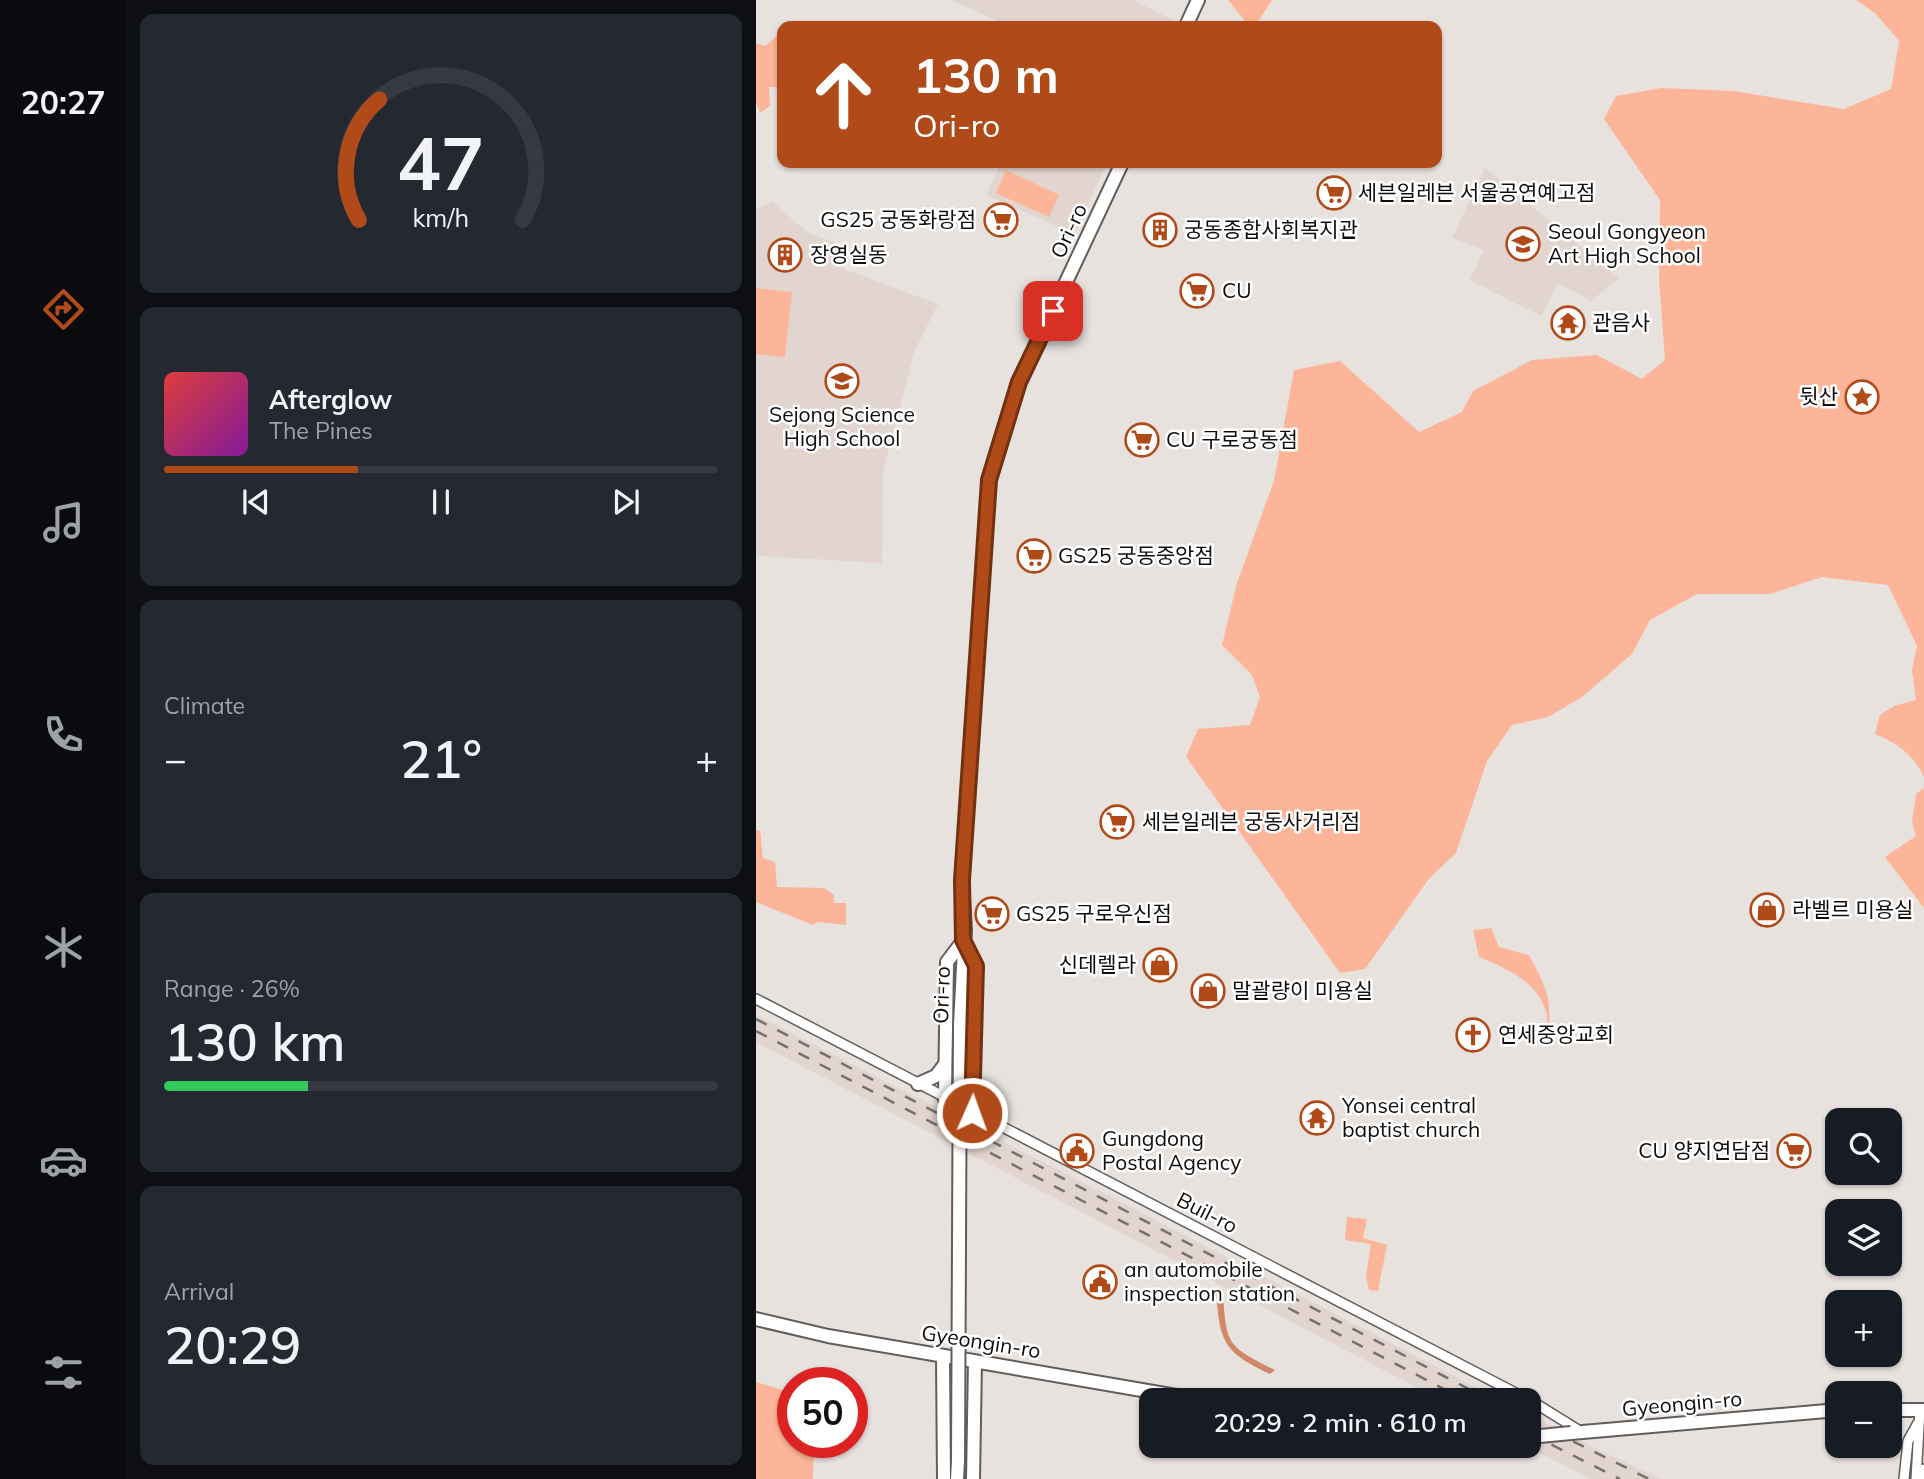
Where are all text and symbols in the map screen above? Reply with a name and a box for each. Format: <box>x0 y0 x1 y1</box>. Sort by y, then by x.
text: 130 m <box>913 44 1059 105</box>
icon: ahead <box>798 49 889 140</box>
text: 20:27 <box>21 82 105 122</box>
text: Ori-ro <box>913 105 1000 145</box>
text: 47 <box>397 117 485 208</box>
supermarket icon: 세븐일레븐 서울공연예고점 <box>1315 174 1353 212</box>
place label: 세븐일레븐 서울공연예고점 <box>1358 179 1595 205</box>
street label: Ori-ro <box>1044 199 1092 262</box>
text: km/h <box>413 201 469 232</box>
supermarket icon: GS25 궁동화랑점 <box>982 201 1020 239</box>
place label: GS25 궁동화랑점 <box>820 206 976 232</box>
building icon: 궁동종합사회복지관 <box>1141 211 1179 249</box>
place label: 궁동종합사회복지관 <box>1184 216 1358 242</box>
place label: Seoul Gongyeon Art High School <box>1548 218 1706 268</box>
school or university icon: Seoul Gongyeon Art High School <box>1504 225 1542 263</box>
building icon: 장영실동 <box>766 236 804 274</box>
place label: 장영실동 <box>810 241 887 267</box>
supermarket icon: CU <box>1178 272 1216 310</box>
place label: CU <box>1222 277 1252 303</box>
pin <box>1023 281 1083 341</box>
icon: directions <box>39 285 88 334</box>
icon: arrive <box>1034 292 1072 330</box>
temple icon: 관음사 <box>1549 304 1587 342</box>
place label: 관음사 <box>1592 309 1650 335</box>
school or university icon: Sejong Science High School <box>823 362 861 400</box>
place icon: 뒷산 <box>1843 378 1881 416</box>
text: Afterglow <box>269 383 392 416</box>
place label: 뒷산 <box>1799 383 1838 409</box>
place label: Sejong Science High School <box>769 401 915 451</box>
text: The Pines <box>269 416 373 445</box>
supermarket icon: CU 구로궁동점 <box>1123 421 1161 459</box>
place label: CU 구로궁동점 <box>1166 426 1298 452</box>
icon: previous <box>237 483 275 521</box>
icon: pause <box>422 483 460 521</box>
icon: next <box>607 483 645 521</box>
icon: music <box>39 498 88 547</box>
supermarket icon: GS25 궁동중앙점 <box>1015 537 1053 575</box>
place label: GS25 궁동중앙점 <box>1058 542 1214 568</box>
text: Climate <box>164 691 245 720</box>
icon: phone <box>39 710 88 759</box>
text: 21° <box>400 726 482 791</box>
text: − <box>164 735 187 783</box>
text: + <box>695 735 718 783</box>
supermarket icon: 세븐일레븐 궁동사거리점 <box>1098 803 1136 841</box>
place label: 세븐일레븐 궁동사거리점 <box>1142 808 1360 834</box>
shop icon: 라벨르 미용실 <box>1748 891 1786 929</box>
supermarket icon: GS25 구로우신점 <box>973 895 1011 933</box>
place label: 라벨르 미용실 <box>1792 896 1913 922</box>
place label: GS25 구로우신점 <box>1016 900 1172 926</box>
icon: climate <box>39 923 88 972</box>
shop icon: 신데렐라 <box>1141 946 1179 984</box>
place label: 신데렐라 <box>1059 951 1136 977</box>
street label: Ori-ro <box>927 966 955 1024</box>
shop icon: 말괄량이 미용실 <box>1189 972 1227 1010</box>
text: Range · 26% <box>164 974 300 1003</box>
place label: 말괄량이 미용실 <box>1232 977 1373 1003</box>
text: 130 km <box>164 1009 345 1074</box>
church icon: 연세중앙교회 <box>1454 1016 1492 1054</box>
place label: 연세중앙교회 <box>1498 1021 1614 1047</box>
position arrow <box>935 1076 1009 1150</box>
place label: Yonsei central baptist church <box>1341 1092 1480 1142</box>
temple icon: Yonsei central baptist church <box>1298 1099 1336 1137</box>
map controls <box>1825 1108 1902 1458</box>
button: search <box>1825 1108 1902 1185</box>
place label: Gungdong Postal Agency <box>1102 1125 1241 1175</box>
public building icon: Gungdong Postal Agency <box>1058 1132 1096 1170</box>
supermarket icon: CU 양지연담점 <box>1775 1132 1813 1170</box>
icon: car <box>39 1136 88 1185</box>
place label: CU 양지연담점 <box>1638 1137 1770 1163</box>
street label: Buil-ro <box>1173 1186 1242 1238</box>
button: layers <box>1825 1199 1902 1276</box>
place label: an automobile inspection station <box>1124 1256 1295 1306</box>
public building icon: an automobile inspection station <box>1081 1263 1119 1301</box>
text: Arrival <box>164 1277 234 1306</box>
button: + <box>1825 1290 1902 1367</box>
text: 20:29 <box>164 1312 301 1377</box>
street label: Gyeongin-ro <box>920 1319 1043 1363</box>
icon: filters <box>39 1348 88 1397</box>
speed limit sign: 50 <box>777 1367 868 1458</box>
button: − <box>1825 1381 1902 1458</box>
street label: Gyeongin-ro <box>1621 1385 1743 1421</box>
text: 20:29 · 2 min · 610 m <box>1213 1406 1467 1439</box>

